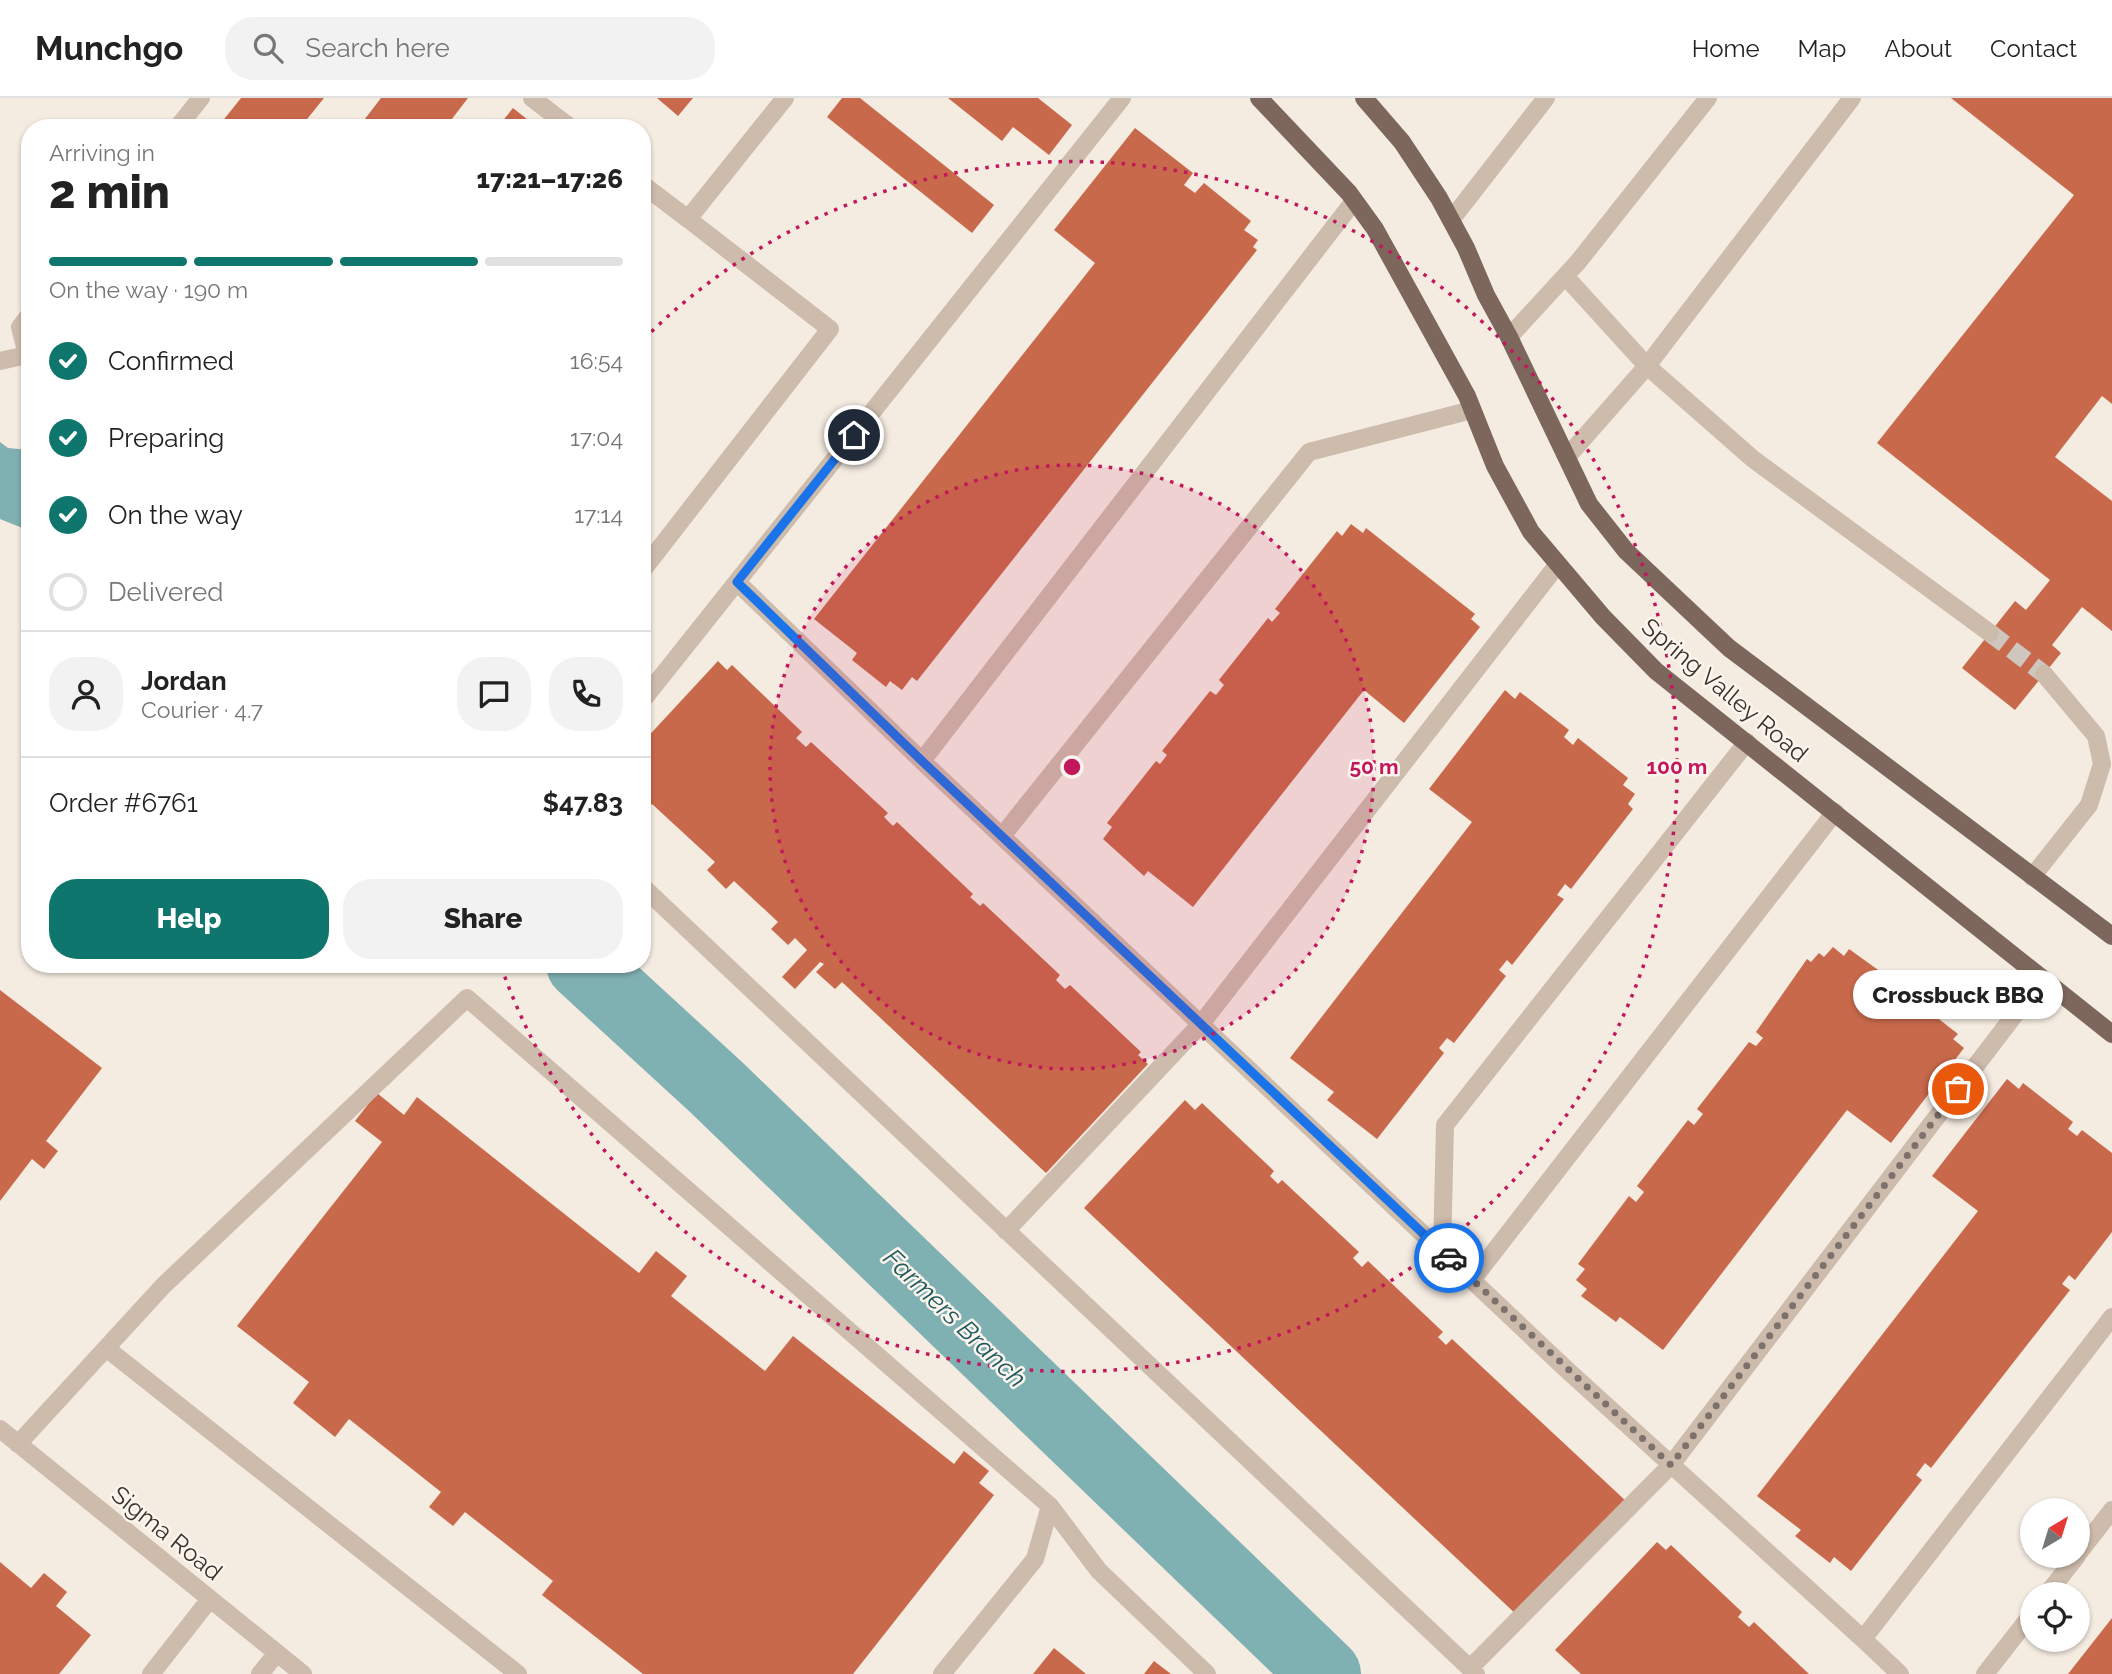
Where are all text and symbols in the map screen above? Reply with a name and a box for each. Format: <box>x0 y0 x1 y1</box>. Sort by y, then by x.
search box <box>225 17 715 80</box>
text: Munchgo <box>35 29 183 68</box>
icon: search <box>249 29 287 67</box>
text: Search here <box>305 33 450 63</box>
text: Home <box>1692 34 1760 63</box>
text: Map <box>1798 34 1846 63</box>
text: About <box>1884 34 1952 63</box>
text: Contact <box>1990 34 2077 63</box>
text: Arriving in <box>49 139 155 166</box>
text: 17:21–17:26 <box>477 164 623 194</box>
text: 2 min <box>49 165 170 219</box>
text: On the way · 190 m <box>49 276 248 303</box>
icon: check <box>49 342 87 380</box>
text: Confirmed <box>108 346 234 376</box>
text: 16:54 <box>570 347 623 374</box>
pin <box>824 405 884 465</box>
icon: home <box>835 416 873 454</box>
icon: check <box>49 419 87 457</box>
text: Preparing <box>108 423 224 453</box>
text: 17:04 <box>570 424 623 451</box>
icon: check <box>49 496 87 534</box>
text: On the way <box>108 500 243 530</box>
text: 17:14 <box>574 501 623 528</box>
text: Delivered <box>108 577 223 607</box>
street label: Spring Valley Road <box>1636 612 1814 768</box>
button: person <box>49 657 123 731</box>
button: chat <box>457 657 531 731</box>
button: phone <box>549 657 623 731</box>
text: Jordan <box>141 666 227 696</box>
text: Courier · 4.7 <box>141 696 263 723</box>
text: 50 m <box>1349 754 1399 779</box>
text: 100 m <box>1647 754 1707 779</box>
centre of rings <box>1060 755 1084 779</box>
text: Order #6761 <box>49 788 198 818</box>
text: $47.83 <box>542 788 623 818</box>
button: Help <box>49 879 329 959</box>
button: Share <box>343 879 623 959</box>
callout: Crossbuck BBQ <box>1853 970 2063 1019</box>
text: Crossbuck BBQ <box>1872 981 2044 1008</box>
pin <box>1928 1059 1988 1119</box>
icon: bag <box>1939 1070 1977 1108</box>
courier <box>1414 1223 1484 1293</box>
icon: car <box>1430 1239 1468 1277</box>
water label: Farmers Branch <box>878 1242 1032 1394</box>
street label: Sigma Road <box>106 1480 228 1586</box>
north arrow <box>2020 1498 2090 1568</box>
map controls <box>2020 1498 2090 1652</box>
button: locate <box>2020 1582 2090 1652</box>

